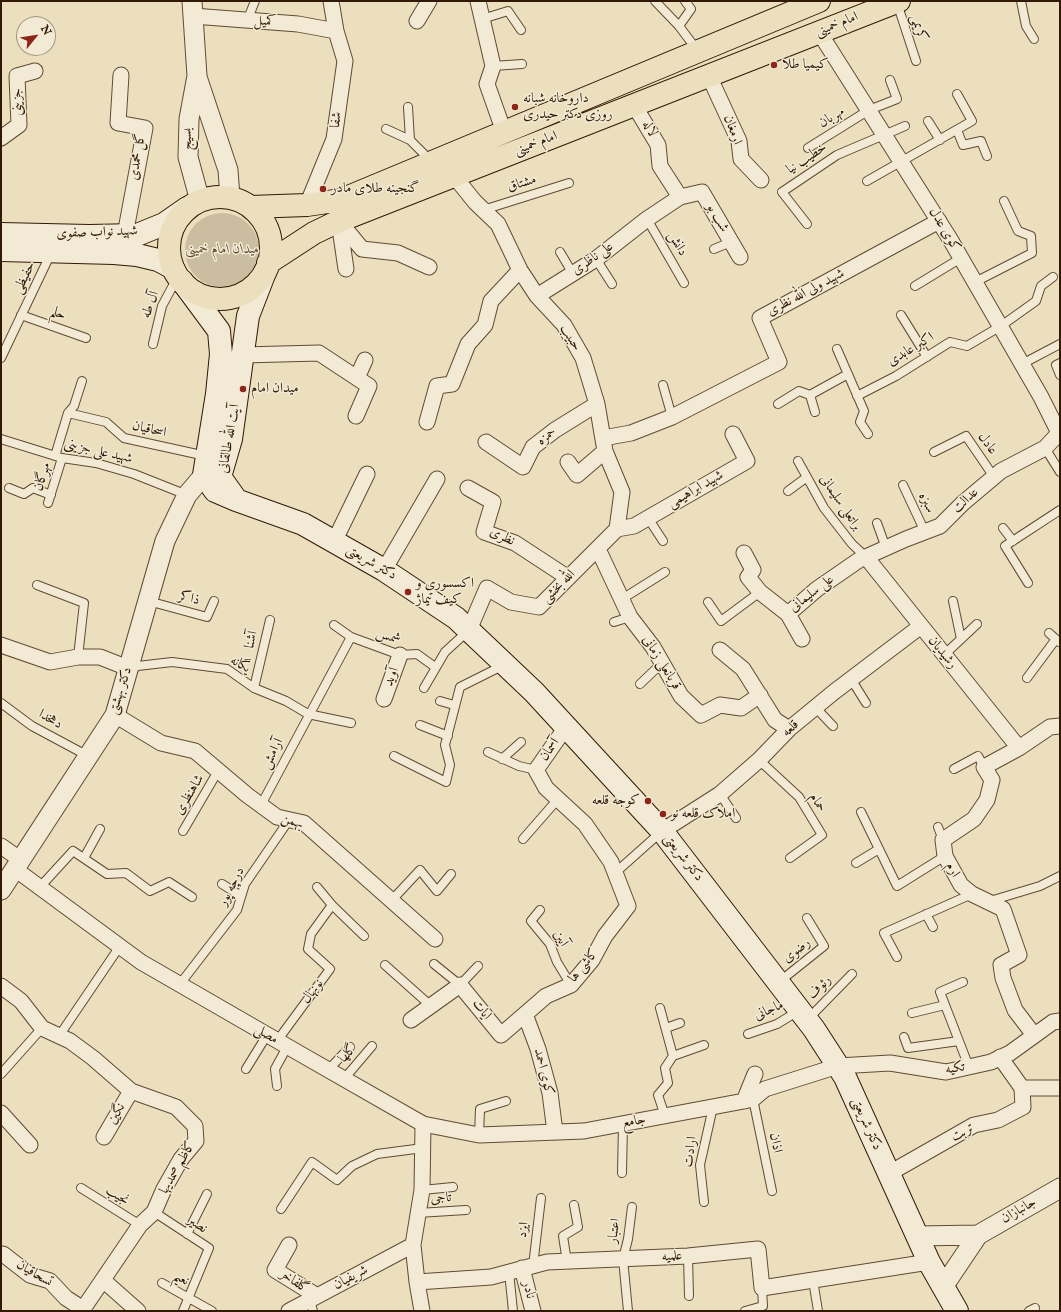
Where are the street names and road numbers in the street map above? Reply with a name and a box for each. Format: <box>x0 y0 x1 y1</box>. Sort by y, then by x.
street label: امام خمینی <box>813 9 861 41</box>
street label: کریمی <box>906 12 930 44</box>
street label: کمیل <box>253 13 277 31</box>
street label: جزینی <box>9 88 27 116</box>
street label: مهربان <box>816 104 848 132</box>
street label: شفا <box>328 111 346 129</box>
street label: ارمغان <box>719 113 745 147</box>
street label: لاله <box>637 118 661 140</box>
street label: بسیج <box>179 128 197 150</box>
street label: امام خمینی <box>512 128 560 160</box>
street label: گل محمدی <box>126 132 150 182</box>
street label: خطیب نیا <box>784 140 830 178</box>
street label: مشتاق <box>505 172 539 196</box>
street label: شب بو <box>702 200 732 236</box>
street label: کوی عدل <box>924 205 964 255</box>
street label: شهید نواب صفوی <box>56 223 138 243</box>
street label: دانش <box>663 229 691 259</box>
street label: علی ناظری <box>569 239 617 279</box>
street label: حفیظی <box>10 259 40 297</box>
street label: شهید ولی الله نظری <box>764 266 848 320</box>
street label: آل طه <box>138 289 164 321</box>
street label: حلم <box>48 304 68 324</box>
street label: حبیب <box>555 322 585 354</box>
street label: اکبر عابدی <box>885 330 937 370</box>
street label: آیت الله طالقانی <box>216 403 244 475</box>
street label: اسحاقیان <box>130 418 168 442</box>
street label: حمزه <box>534 424 560 450</box>
street label: عادل <box>973 430 1001 458</box>
street label: شهید علی جزینی <box>62 436 134 468</box>
street label: مهرگان <box>31 461 55 493</box>
street label: شهید ابراهیمی <box>665 467 727 513</box>
street label: براتعلی سلیمانی <box>815 472 865 534</box>
street label: عدالت <box>949 485 983 517</box>
street label: سبزه <box>914 490 938 516</box>
street label: نظری <box>487 524 517 550</box>
street label: دکتر شریعتی <box>343 542 399 584</box>
street label: الله بخشی <box>539 567 579 607</box>
street label: علی سلیمانی <box>786 572 838 616</box>
street label: ذاکر <box>177 588 201 610</box>
street label: شمس <box>374 625 402 649</box>
street label: آشنا <box>242 629 262 651</box>
street label: قربانعلی زمانی <box>638 633 684 693</box>
street label: رشیدیان <box>924 633 960 673</box>
street label: یگانه <box>227 653 253 677</box>
street label: دکتر بهشتی <box>105 665 137 717</box>
street label: آوید <box>381 665 403 689</box>
street label: دهخدا <box>35 706 65 734</box>
street label: قلعه <box>779 717 803 741</box>
street label: آسمان <box>536 735 564 765</box>
street label: آرامش <box>258 736 288 772</box>
street label: شاهنظری <box>171 772 209 818</box>
street label: حمام <box>805 790 829 816</box>
street label: بهمن <box>279 810 305 834</box>
street label: دکتر شریعتی <box>659 831 707 885</box>
street label: ارم <box>941 859 963 881</box>
street label: درچه پور <box>215 865 249 909</box>
street label: آیین <box>549 928 571 950</box>
street label: رضوی <box>780 935 814 967</box>
street label: کاشی ها <box>565 946 603 986</box>
street label: رئوف <box>805 973 835 1003</box>
street label: نونهال <box>298 976 328 1008</box>
street label: ایات <box>468 996 494 1024</box>
street label: ماجانی <box>752 997 786 1025</box>
street label: مصلی <box>251 1022 281 1048</box>
street label: گلها <box>335 1041 361 1067</box>
street label: کوی احمد <box>529 1047 557 1097</box>
street label: تکیه <box>944 1059 966 1079</box>
street label: دکتر شریعتی <box>847 1095 885 1153</box>
street label: نگین <box>104 1100 130 1128</box>
street label: جامع <box>621 1111 647 1133</box>
street label: تربت <box>949 1120 977 1146</box>
street label: اذان <box>765 1131 785 1155</box>
street label: ارادت <box>681 1136 701 1168</box>
street label: کاظم صمدیها <box>156 1139 200 1197</box>
street label: نجیب <box>102 1182 132 1210</box>
street label: تاجی <box>430 1190 452 1208</box>
street label: جانبازان <box>998 1194 1040 1228</box>
street label: نصیر <box>184 1212 210 1238</box>
street label: اعتبار <box>605 1217 625 1245</box>
street label: ایزد <box>515 1221 533 1239</box>
street label: علمیه <box>661 1248 683 1266</box>
street label: تسحاقیان <box>13 1257 55 1291</box>
street label: شریفیان <box>331 1262 371 1294</box>
street label: گلفاخر <box>276 1266 312 1298</box>
street label: نعیم <box>170 1268 192 1290</box>
street label: نادر <box>518 1279 538 1301</box>

